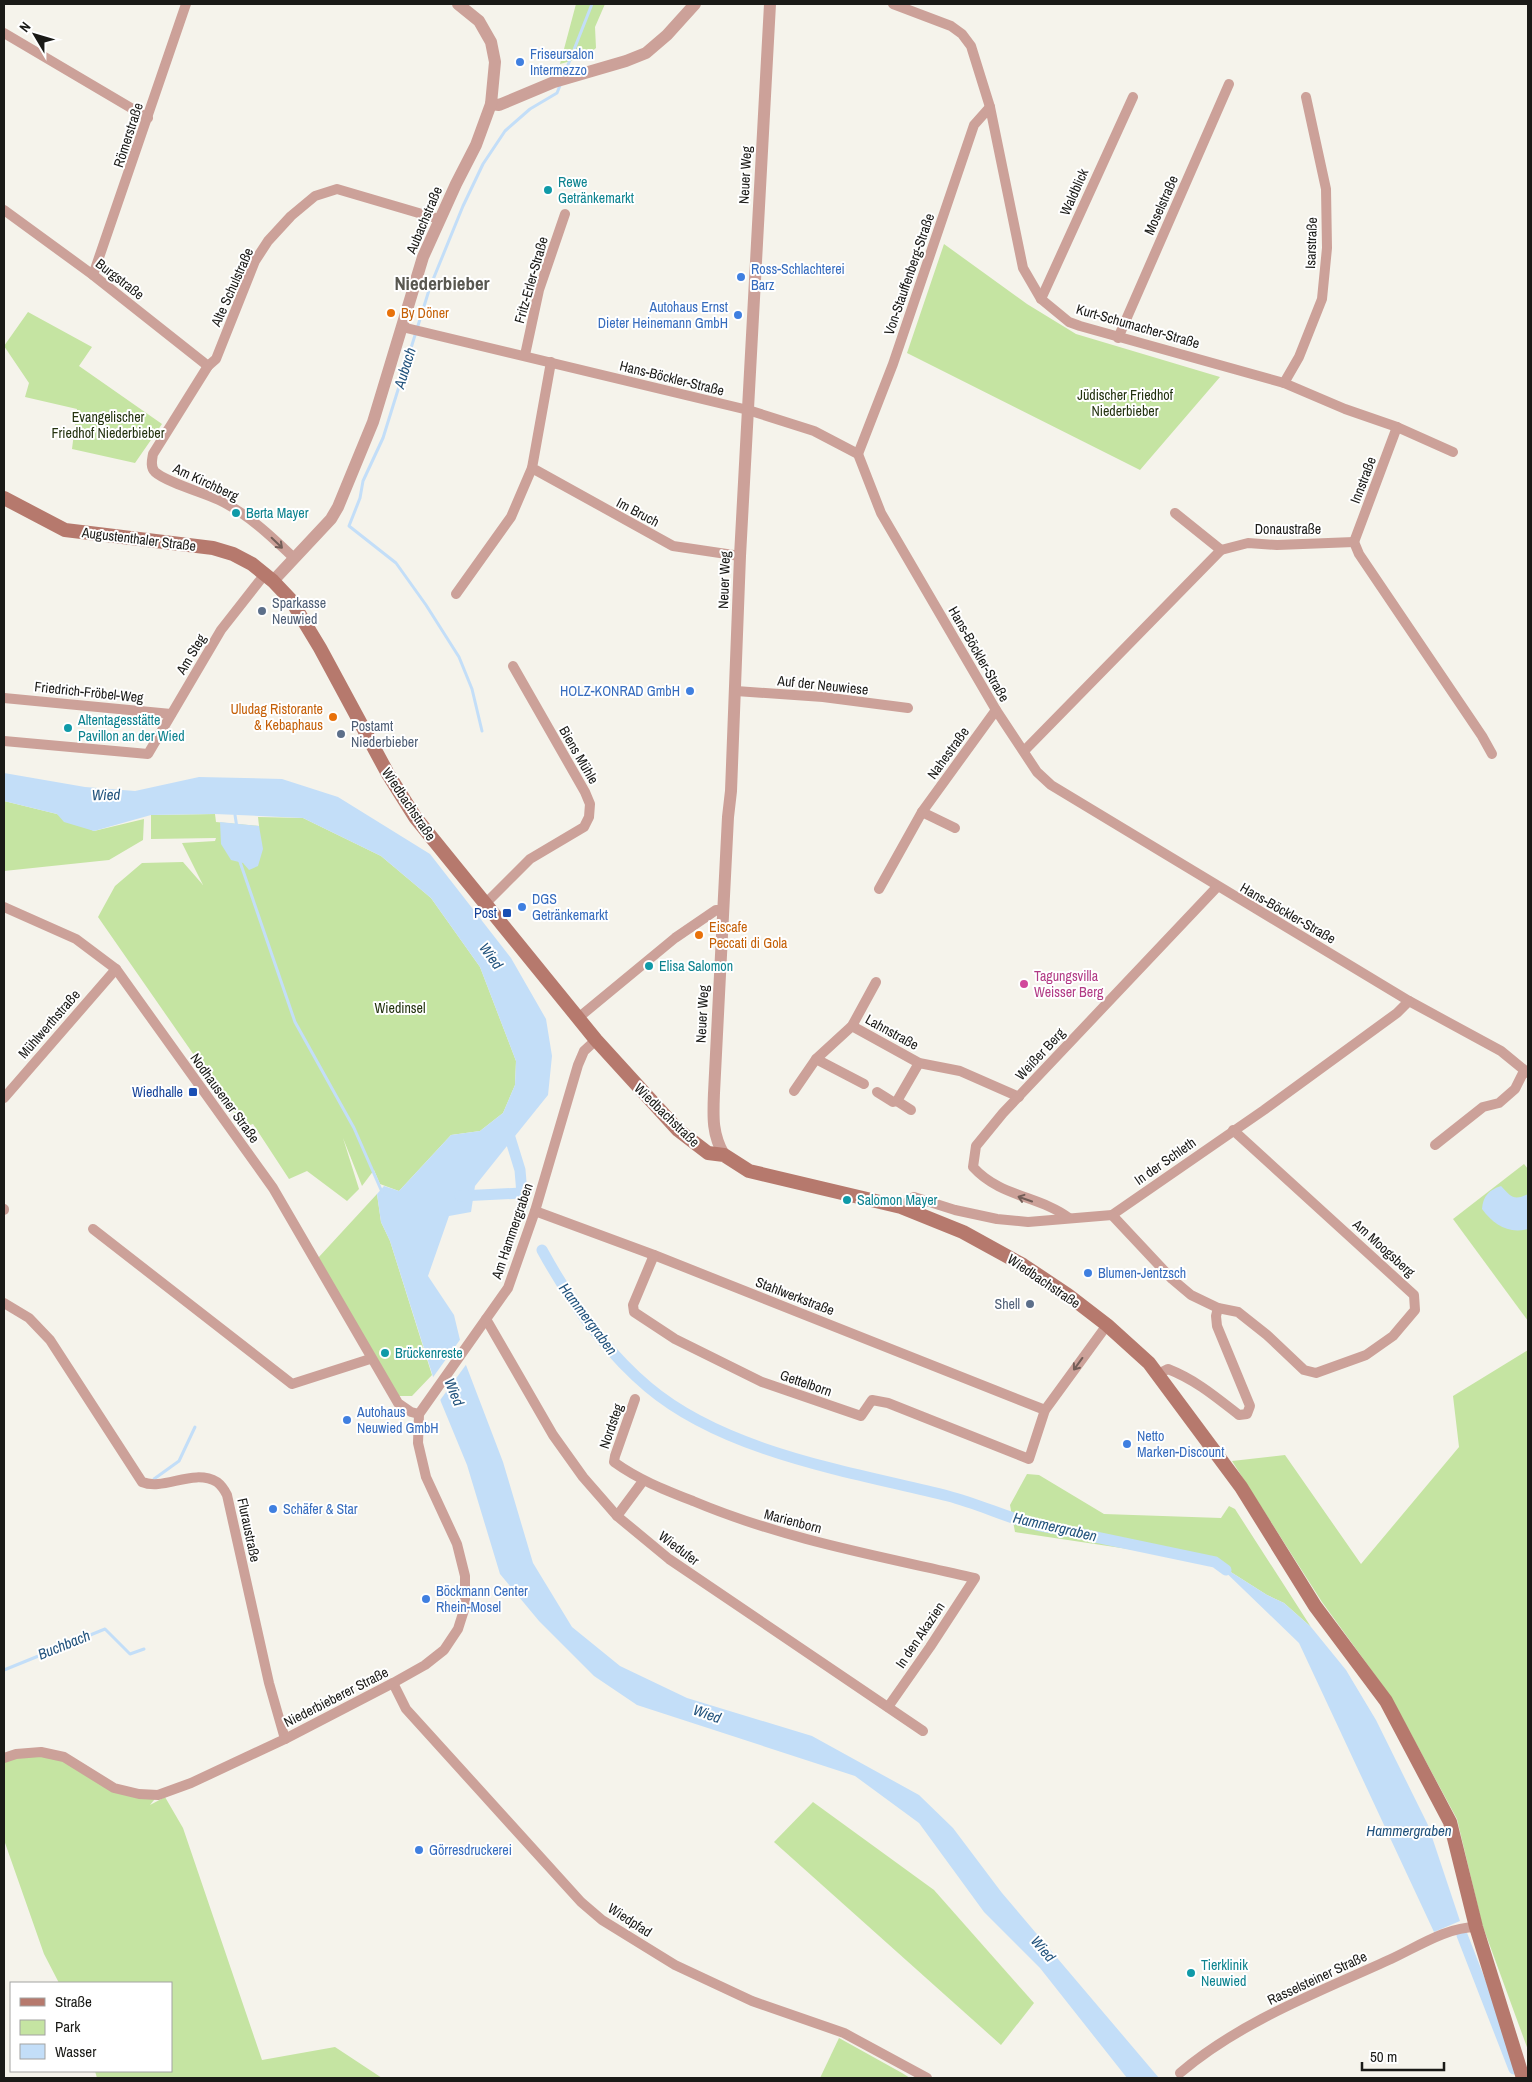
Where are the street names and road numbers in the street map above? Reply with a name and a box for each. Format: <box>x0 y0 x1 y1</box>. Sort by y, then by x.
street label: Römerstraße <box>109 100 147 170</box>
street label: Neuer Weg <box>734 145 756 204</box>
street label: Waldblick <box>1056 166 1092 218</box>
street label: Moselstraße <box>1140 172 1182 238</box>
street label: Aubachstraße <box>401 184 446 257</box>
street label: Von-Stauffenberg-Straße <box>880 211 938 337</box>
street label: Isarstraße <box>1301 217 1321 269</box>
street label: Fritz-Erler-Straße <box>510 235 552 325</box>
street label: Alte Schulstraße <box>206 245 257 330</box>
street label: Burgstraße <box>92 254 148 304</box>
street label: Kurt-Schumacher-Straße <box>1074 300 1202 352</box>
street label: Hans-Böckler-Straße <box>618 356 726 400</box>
street label: Innstraße <box>1346 454 1380 506</box>
street label: Am Kirchberg <box>169 459 242 505</box>
street label: Im Bruch <box>613 493 663 531</box>
street label: Donaustraße <box>1255 520 1321 538</box>
street label: Augustenthaler Straße <box>80 523 197 555</box>
street label: Neuer Weg <box>714 550 734 609</box>
street label: Hans-Böckler-Straße <box>944 603 1014 705</box>
street label: Am Steg <box>171 630 210 678</box>
street label: Auf der Neuwiese <box>776 671 869 699</box>
street label: Friedrich-Fröbel-Weg <box>34 677 145 707</box>
street label: Biens Mühle <box>555 723 603 787</box>
street label: Nahestraße <box>923 723 973 783</box>
street label: Wiedbachstraße <box>378 764 440 844</box>
street label: Hans-Böckler-Straße <box>1237 878 1339 948</box>
street label: Neuer Weg <box>691 984 713 1043</box>
street label: Mühlwerthstraße <box>14 986 84 1062</box>
street label: Lahnstraße <box>862 1010 922 1054</box>
street label: Weißer Berg <box>1011 1024 1069 1084</box>
street label: Nodhausener Straße <box>186 1050 264 1146</box>
street label: Wiedbachstraße <box>630 1079 704 1151</box>
street label: In der Schleth <box>1131 1133 1199 1189</box>
street label: Am Hammergraben <box>487 1181 537 1282</box>
street label: Am Moogsberg <box>1348 1215 1419 1281</box>
street label: Wiedbachstraße <box>1004 1250 1084 1312</box>
street label: Stahlwerkstraße <box>753 1273 837 1319</box>
street label: Gettelborn <box>778 1366 834 1400</box>
street label: Nordsteg <box>595 1400 627 1451</box>
street label: Fluraustraße <box>233 1496 265 1564</box>
street label: Marienborn <box>762 1505 824 1537</box>
street label: Wiedufer <box>655 1527 703 1569</box>
street label: In den Akazien <box>891 1598 949 1672</box>
street label: Niederbieberer Straße <box>281 1663 391 1731</box>
street label: Wiedpfad <box>604 1899 656 1941</box>
street label: Rasselsteiner Straße <box>1264 1947 1370 2009</box>

